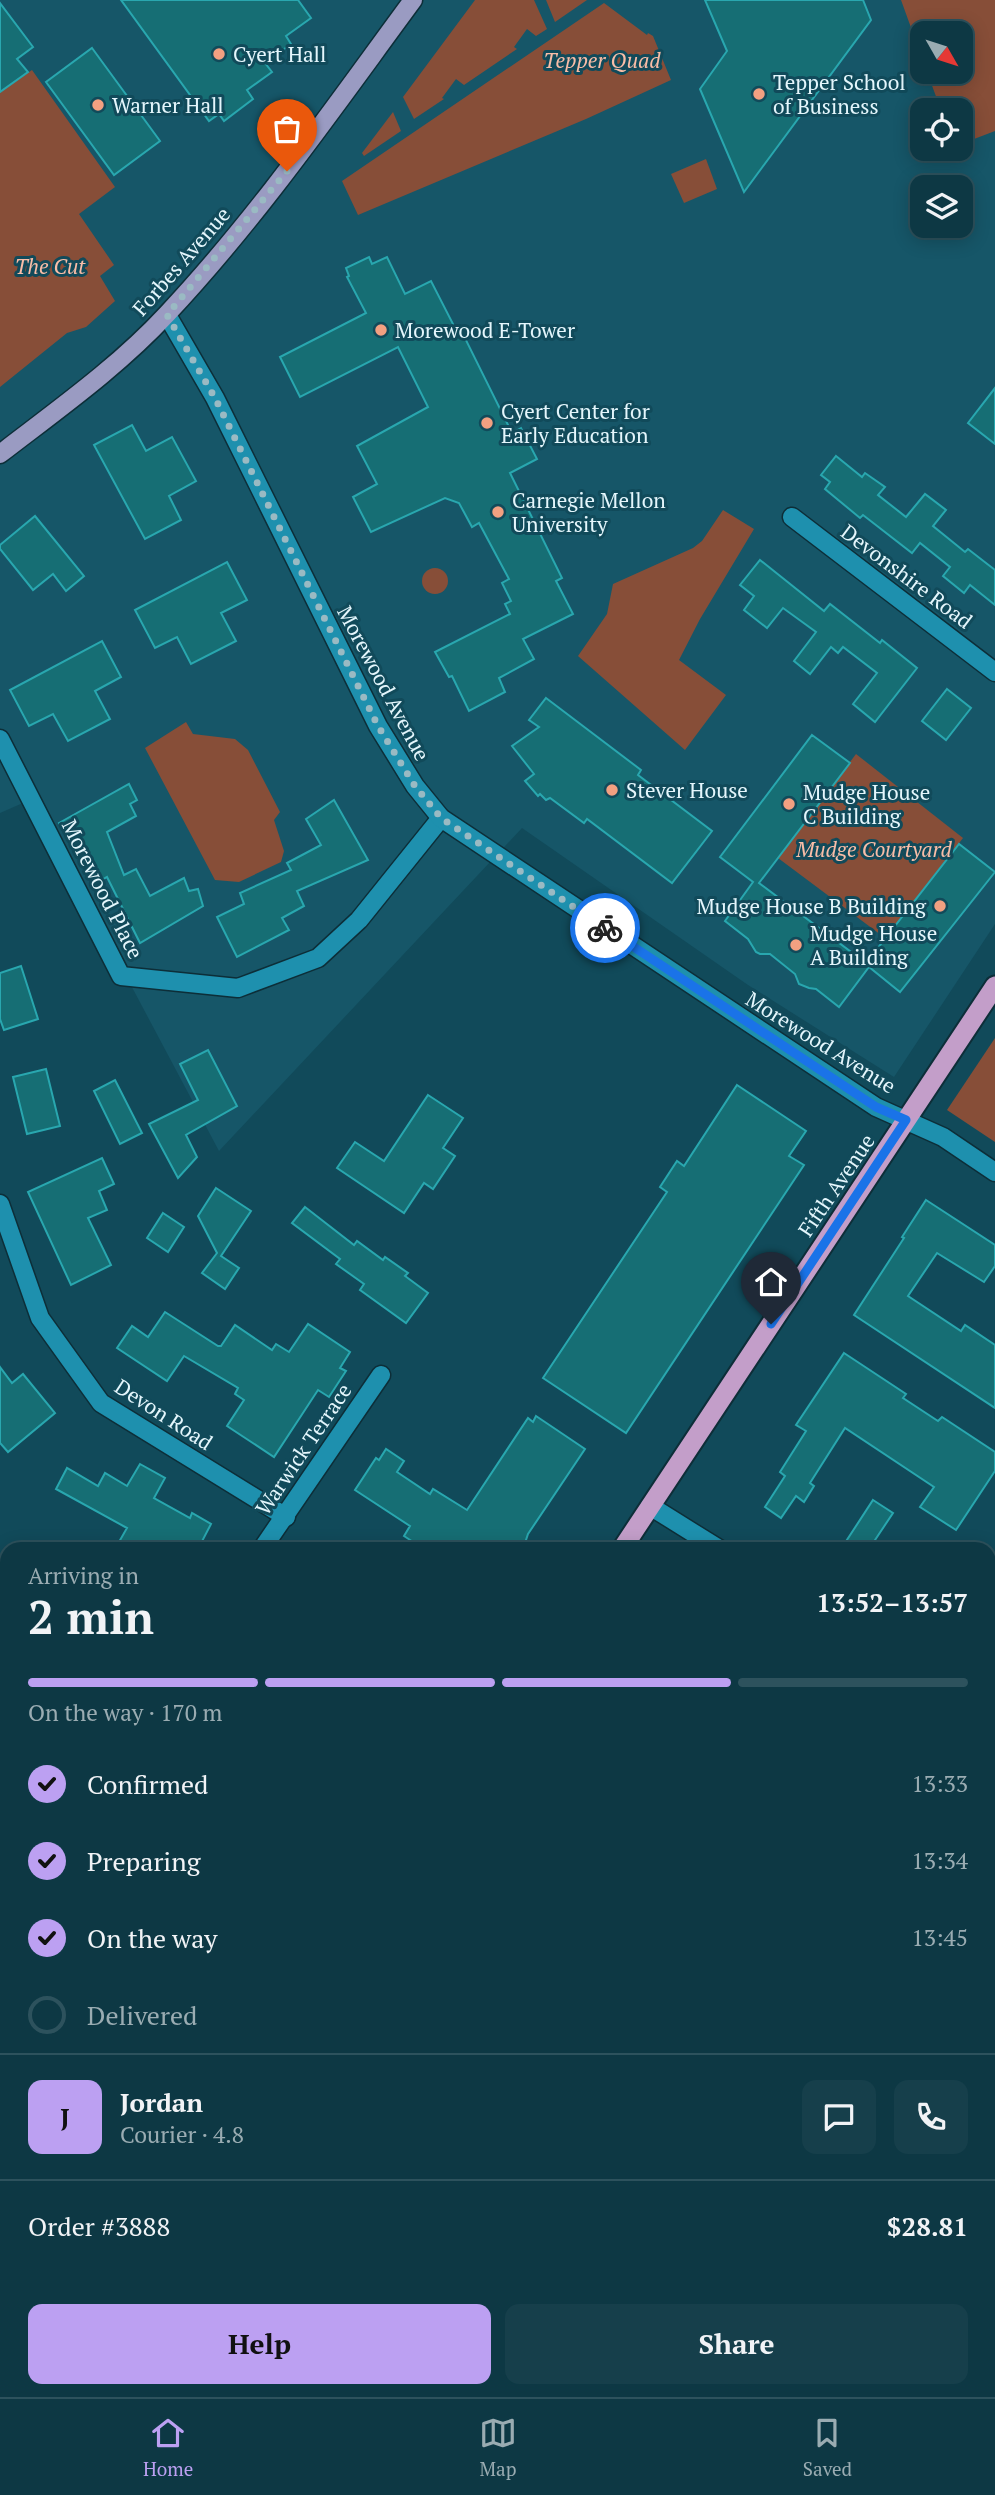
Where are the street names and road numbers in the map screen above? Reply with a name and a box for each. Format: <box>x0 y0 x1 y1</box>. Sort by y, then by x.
street label: Forbes Avenue <box>126 201 236 321</box>
street label: Devonshire Road <box>836 517 979 635</box>
street label: Morewood Avenue <box>331 601 437 765</box>
street label: Morewood Place <box>56 815 150 963</box>
street label: Morewood Avenue <box>741 985 901 1099</box>
street label: Fifth Avenue <box>791 1128 881 1242</box>
street label: Devon Road <box>110 1372 219 1456</box>
street label: Warwick Terrace <box>248 1378 358 1520</box>

